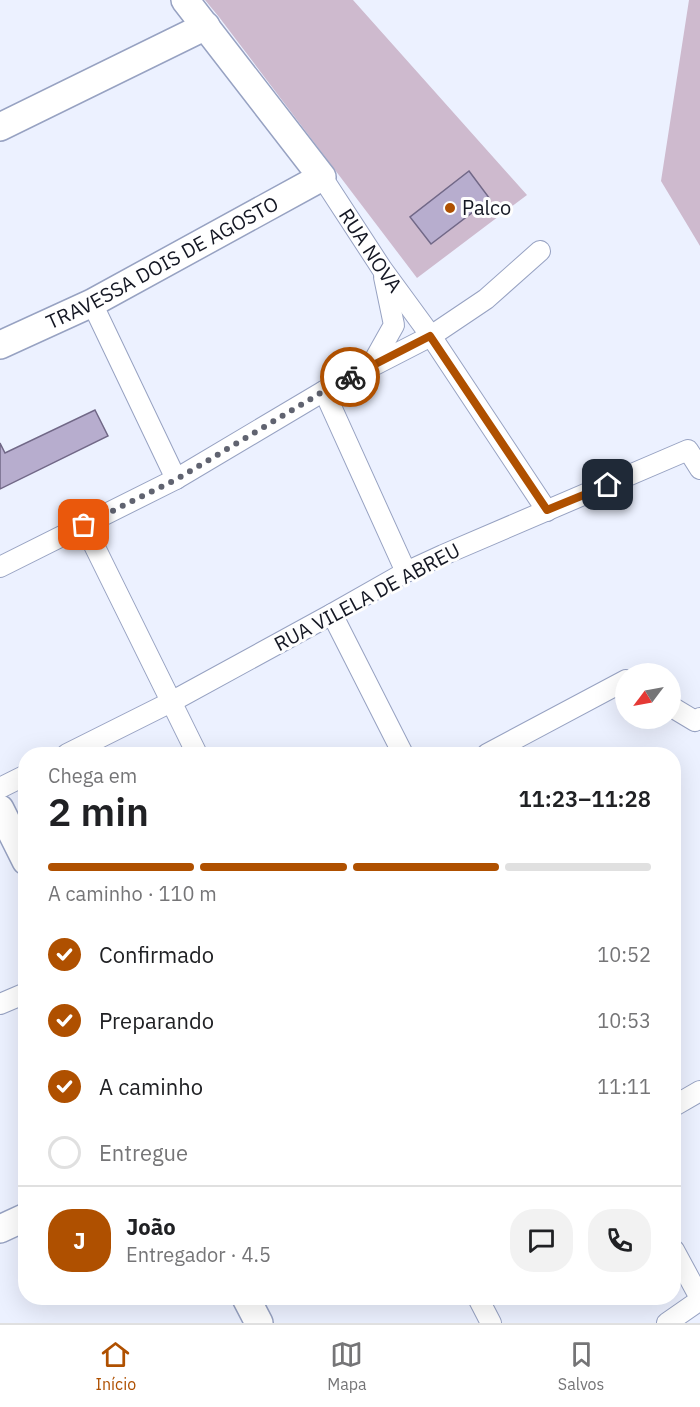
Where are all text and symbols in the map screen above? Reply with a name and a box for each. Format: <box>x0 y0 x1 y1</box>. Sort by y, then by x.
street label: TRAVESSA DOIS DE AGOSTO <box>42 189 283 335</box>
place label: Palco <box>462 194 511 221</box>
marker: Palco <box>443 201 457 215</box>
street label: RUA NOVA <box>333 203 409 298</box>
courier <box>320 347 380 407</box>
icon: bike <box>334 361 367 394</box>
pin <box>582 459 633 510</box>
icon: home <box>591 468 624 501</box>
pin <box>58 499 109 550</box>
icon: bag <box>67 508 100 541</box>
street label: RUA VILELA DE ABREU <box>269 536 464 657</box>
north arrow <box>615 663 681 729</box>
map controls <box>615 663 681 729</box>
text: Chega em <box>48 762 137 789</box>
text: 11:23–11:28 <box>518 784 651 813</box>
text: 2 min <box>48 786 149 837</box>
text: A caminho · 110 m <box>48 880 217 907</box>
icon: check <box>48 938 81 971</box>
text: Confirmado <box>99 940 214 969</box>
text: 10:52 <box>597 941 651 968</box>
icon: check <box>48 1004 81 1037</box>
text: Preparando <box>99 1006 214 1035</box>
text: 10:53 <box>597 1007 651 1034</box>
icon: check <box>48 1070 81 1103</box>
text: A caminho <box>99 1072 203 1101</box>
text: 11:11 <box>597 1073 651 1100</box>
text: Entregue <box>99 1138 188 1167</box>
button: chat <box>510 1209 573 1272</box>
button: phone <box>588 1209 651 1272</box>
text: João <box>126 1212 176 1241</box>
text: J <box>73 1226 86 1255</box>
text: Entregador · 4.5 <box>126 1241 271 1268</box>
tab: Início <box>96 1338 136 1394</box>
tab: Mapa <box>327 1338 367 1394</box>
tab: Salvos <box>558 1338 604 1394</box>

